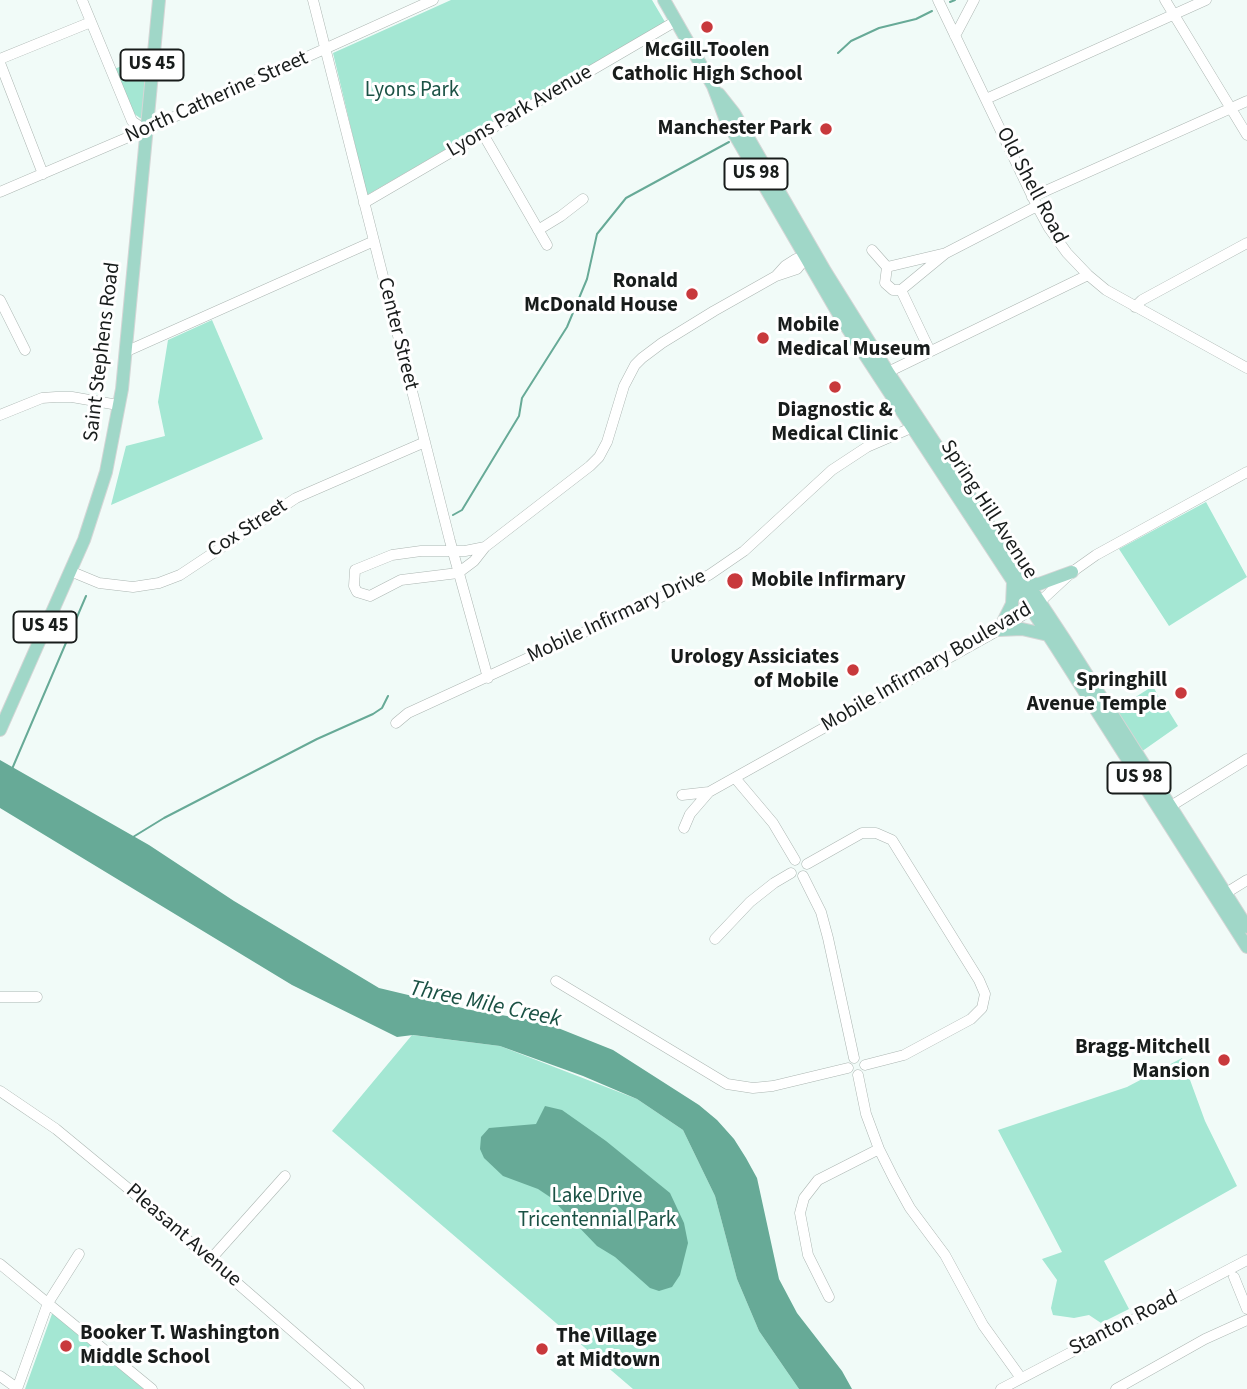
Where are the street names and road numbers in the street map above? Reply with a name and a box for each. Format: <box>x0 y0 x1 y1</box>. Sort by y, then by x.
street label: North Catherine Street <box>122 46 312 150</box>
road number: US 45 <box>120 50 184 80</box>
street label: Lyons Park Avenue <box>443 60 597 164</box>
street label: Old Shell Road <box>990 123 1072 249</box>
road number: US 98 <box>724 158 788 190</box>
street label: Saint Stephens Road <box>79 261 127 443</box>
street label: Center Street <box>371 275 423 393</box>
street label: Spring Hill Avenue <box>934 436 1042 584</box>
street label: Cox Street <box>204 494 292 564</box>
street label: Mobile Infirmary Drive <box>524 565 710 669</box>
street label: Mobile Infirmary Boulevard <box>817 597 1037 739</box>
road number: US 45 <box>14 612 76 642</box>
road number: US 98 <box>1108 762 1170 793</box>
street label: Pleasant Avenue <box>120 1179 246 1293</box>
street label: Stanton Road <box>1066 1286 1182 1362</box>

